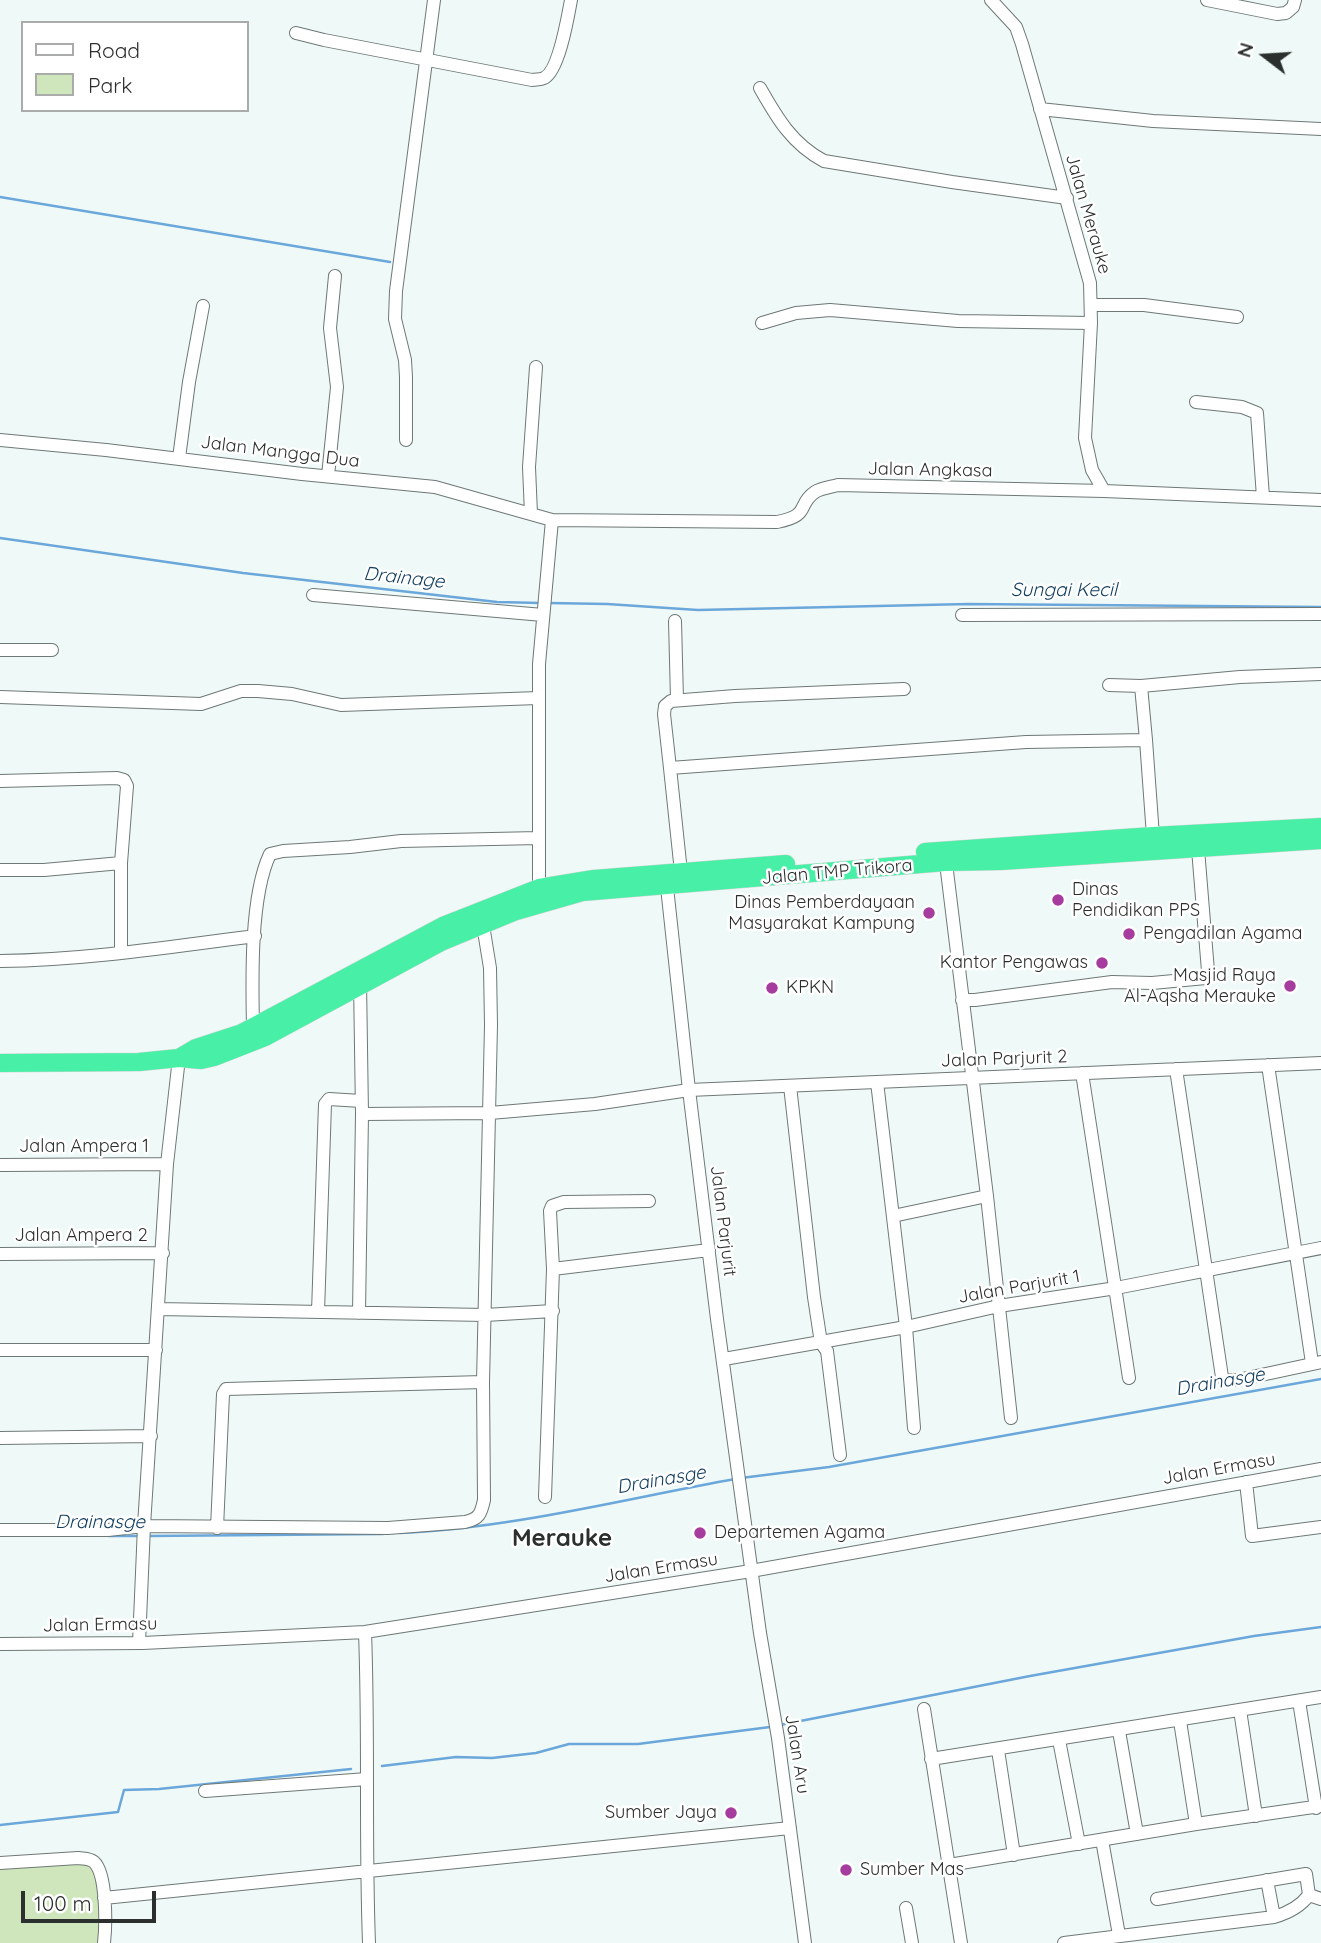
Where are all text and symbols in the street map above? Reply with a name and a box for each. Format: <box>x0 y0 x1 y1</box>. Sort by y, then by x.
legend <box>21 21 248 112</box>
north arrow <box>1230 21 1300 91</box>
text: Road <box>88 37 140 63</box>
text: N <box>1231 40 1258 60</box>
text: Park <box>88 72 132 98</box>
street label: Jalan Merauke <box>1061 152 1115 276</box>
street label: Jalan Mangga Dua <box>199 432 361 472</box>
street label: Jalan Angkasa <box>867 458 993 482</box>
water label: Drainage <box>363 562 445 594</box>
water label: Sungai Kecil <box>1011 579 1117 601</box>
street label: Jalan TMP Trikora <box>761 855 913 889</box>
place label: Dinas Pendidikan PPS <box>1072 879 1200 922</box>
place label: Dinas Pemberdayaan Masyarakat Kampung <box>728 892 915 934</box>
marker: Dinas Pendidikan PPS <box>1050 892 1066 908</box>
marker: Dinas Pemberdayaan Masyarakat Kampung <box>921 905 937 921</box>
place label: Pengadilan Agama <box>1143 923 1302 945</box>
marker: Pengadilan Agama <box>1121 926 1137 942</box>
place label: Kantor Pengawas <box>940 952 1088 974</box>
marker: Kantor Pengawas <box>1094 955 1110 971</box>
place label: Masjid Raya Al-Aqsha Merauke <box>1124 965 1276 1007</box>
place label: KPKN <box>786 977 834 999</box>
marker: Masjid Raya Al-Aqsha Merauke <box>1282 978 1298 994</box>
marker: KPKN <box>764 980 780 996</box>
street label: Jalan Parjurit 2 <box>940 1046 1068 1072</box>
street label: Jalan Ampera 1 <box>19 1136 149 1158</box>
street label: Jalan Parjurit <box>705 1164 741 1278</box>
street label: Jalan Ampera 2 <box>14 1225 148 1247</box>
street label: Jalan Parjurit 1 <box>956 1266 1082 1308</box>
water label: Drainasge <box>1174 1363 1266 1401</box>
street label: Jalan Ermasu <box>1161 1448 1277 1490</box>
water label: Drainasge <box>615 1461 707 1499</box>
water label: Drainasge <box>55 1511 145 1533</box>
place label: Departemen Agama <box>714 1522 885 1544</box>
district label: Merauke <box>512 1525 612 1553</box>
marker: Departemen Agama <box>692 1525 708 1541</box>
street label: Jalan Ermasu <box>603 1548 719 1588</box>
street label: Jalan Ermasu <box>42 1613 158 1637</box>
street label: Jalan Aru <box>780 1713 814 1795</box>
place label: Sumber Jaya <box>605 1802 717 1824</box>
marker: Sumber Jaya <box>723 1805 739 1821</box>
place label: Sumber Mas <box>860 1859 964 1881</box>
marker: Sumber Mas <box>838 1862 854 1878</box>
scale bar <box>24 1876 159 1920</box>
text: 100 m <box>34 1890 92 1916</box>

